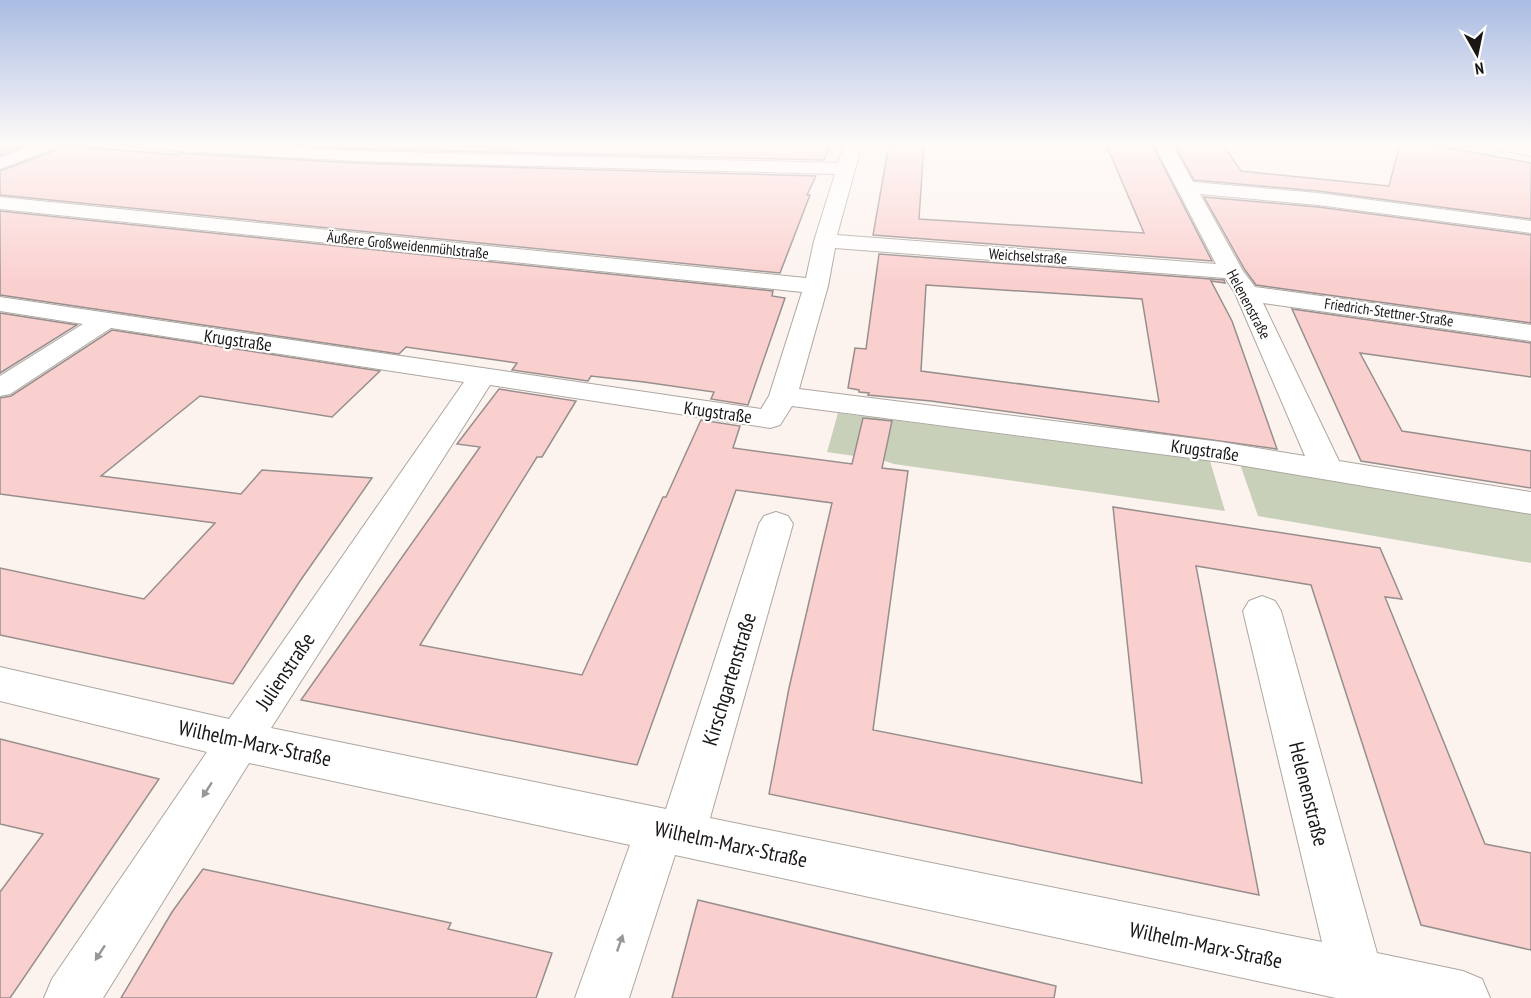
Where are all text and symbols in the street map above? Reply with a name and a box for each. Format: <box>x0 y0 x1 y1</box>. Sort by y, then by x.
north arrow <box>1447 24 1507 84</box>
text: N <box>1474 58 1485 79</box>
street label: Äußere Großweidenmühlstraße <box>326 227 490 263</box>
street label: Weichselstraße <box>988 244 1068 268</box>
street label: Helenenstraße <box>1223 266 1275 342</box>
street label: Friedrich-Stettner-Straße <box>1323 294 1455 330</box>
street label: Krugstraße <box>203 324 273 356</box>
street label: Krugstraße <box>683 396 753 428</box>
street label: Krugstraße <box>1170 434 1240 466</box>
street label: Kirschgartenstraße <box>696 609 762 749</box>
street label: Julienstraße <box>249 627 321 716</box>
street label: Wilhelm-Marx-Straße <box>176 714 334 772</box>
street label: Helenenstraße <box>1283 739 1335 849</box>
one-way arrow <box>201 782 212 798</box>
street label: Wilhelm-Marx-Straße <box>652 815 810 873</box>
street label: Wilhelm-Marx-Straße <box>1127 916 1285 974</box>
one-way arrow <box>616 934 626 952</box>
one-way arrow <box>95 945 106 961</box>

